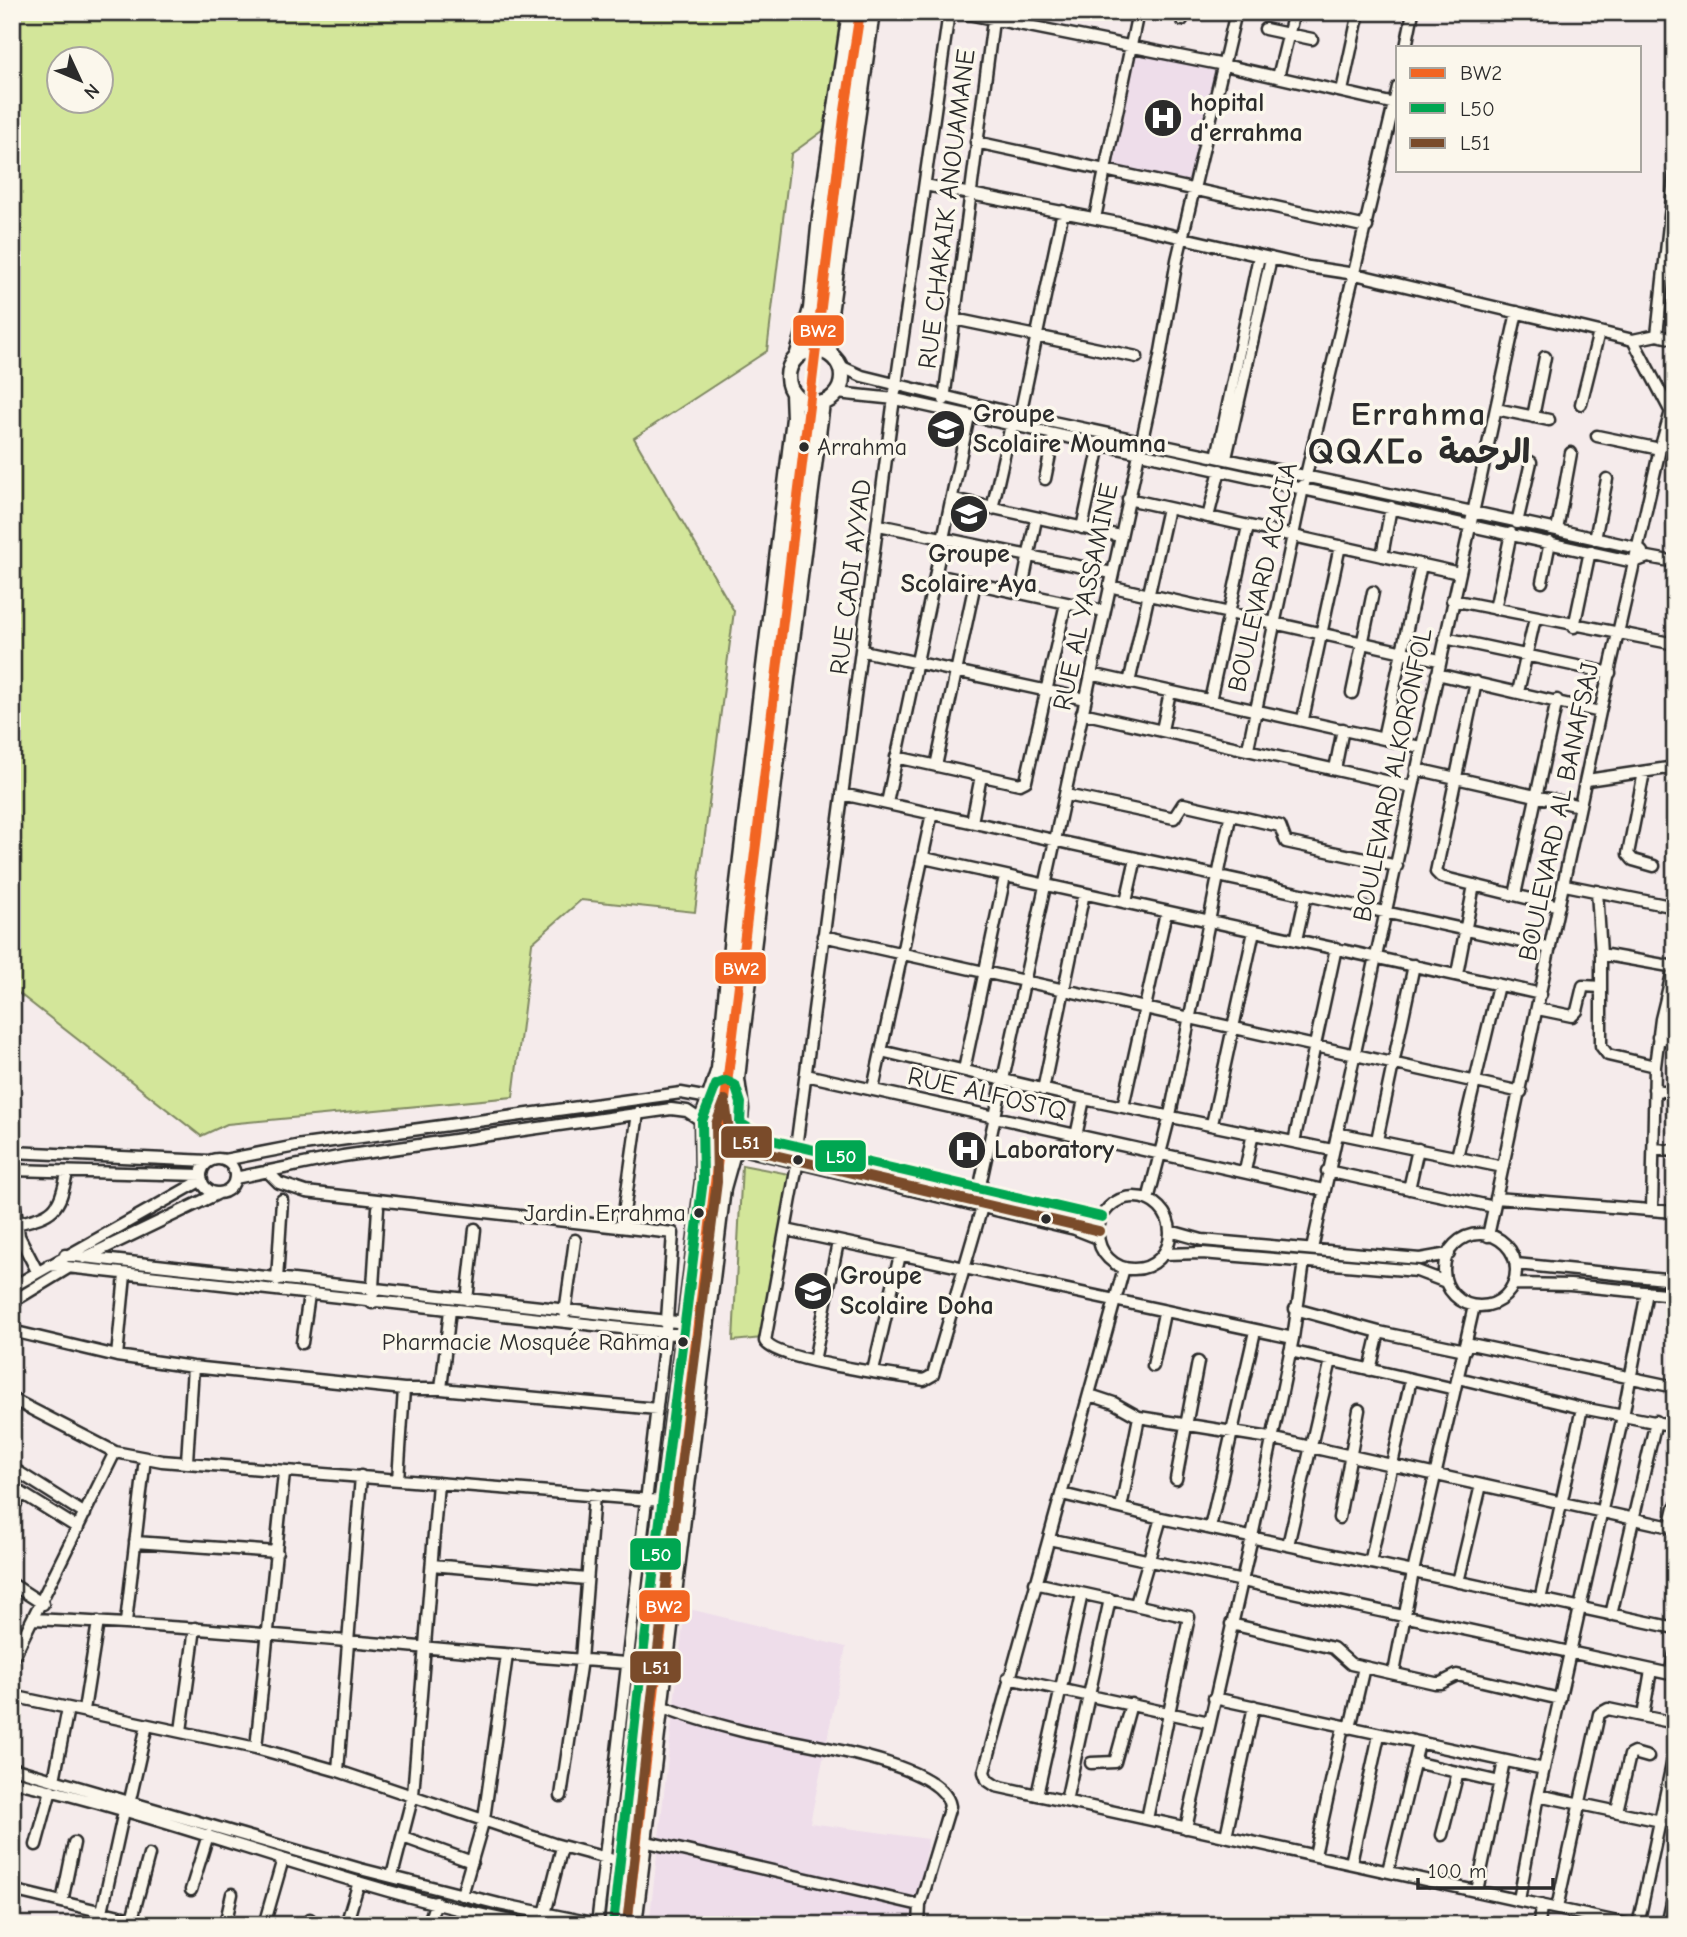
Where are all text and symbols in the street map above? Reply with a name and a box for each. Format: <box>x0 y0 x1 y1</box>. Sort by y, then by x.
north arrow <box>46 46 116 116</box>
legend <box>1396 46 1642 172</box>
street label: RUE CHAKAIK ANOUAMANE <box>912 47 982 371</box>
text: BW2 <box>1460 61 1502 85</box>
text: N <box>79 79 104 103</box>
place label: hopital d'errahma <box>1190 88 1303 148</box>
hospital icon: hopital d'errahma <box>1142 97 1184 139</box>
text: L50 <box>1460 97 1495 121</box>
text: L51 <box>1460 131 1490 155</box>
line badge: BW2 <box>792 314 845 347</box>
text: BW2 <box>799 320 837 342</box>
district label: Errahma ⵕⵕⵃⵎⴰ الرحمة <box>1308 395 1530 471</box>
place label: Groupe Scolaire Moumna <box>973 399 1166 459</box>
school or university icon: Groupe Scolaire Moumna <box>925 408 967 450</box>
place label: Arrahma <box>817 433 907 461</box>
marker: Arrahma <box>797 440 811 454</box>
street label: BOULEVARD ACACIA <box>1222 459 1304 695</box>
street label: RUE CADI AYYAD <box>824 477 878 677</box>
street label: RUE AL YASSAMINE <box>1047 481 1125 713</box>
school or university icon: Groupe Scolaire Aya <box>948 493 990 535</box>
place label: Groupe Scolaire Aya <box>901 539 1037 599</box>
street label: BOULEVARD ALKORONFOL <box>1347 626 1439 924</box>
street label: BOULEVARD AL BANAFSAJ <box>1513 660 1605 964</box>
line badge: BW2 <box>714 951 767 985</box>
text: BW2 <box>722 958 760 980</box>
street label: RUE ALFOSTQ <box>905 1061 1069 1127</box>
line badge: L51 <box>720 1125 773 1159</box>
hospital icon: Laboratory <box>946 1129 988 1171</box>
text: L51 <box>732 1132 760 1154</box>
place label: Laboratory <box>994 1135 1114 1165</box>
line badge: L50 <box>814 1139 867 1173</box>
text: L50 <box>826 1146 856 1168</box>
unlabelled marker <box>791 1153 805 1167</box>
place label: Jardin Errahma <box>524 1199 686 1227</box>
marker: Jardin Errahma <box>692 1206 706 1220</box>
unlabelled marker <box>1039 1212 1053 1226</box>
place label: Groupe Scolaire Doha <box>840 1261 994 1321</box>
school or university icon: Groupe Scolaire Doha <box>792 1270 834 1312</box>
place label: Pharmacie Mosquée Rahma <box>382 1328 670 1356</box>
marker: Pharmacie Mosquée Rahma <box>676 1335 690 1349</box>
line badge: L50 <box>629 1537 682 1571</box>
text: L50 <box>641 1544 671 1566</box>
line badge: BW2 <box>638 1589 691 1623</box>
text: BW2 <box>645 1596 683 1618</box>
line badge: L51 <box>629 1650 682 1684</box>
text: L51 <box>642 1657 670 1679</box>
scale bar <box>1418 1846 1552 1890</box>
text: 100 m <box>1428 1859 1486 1883</box>

